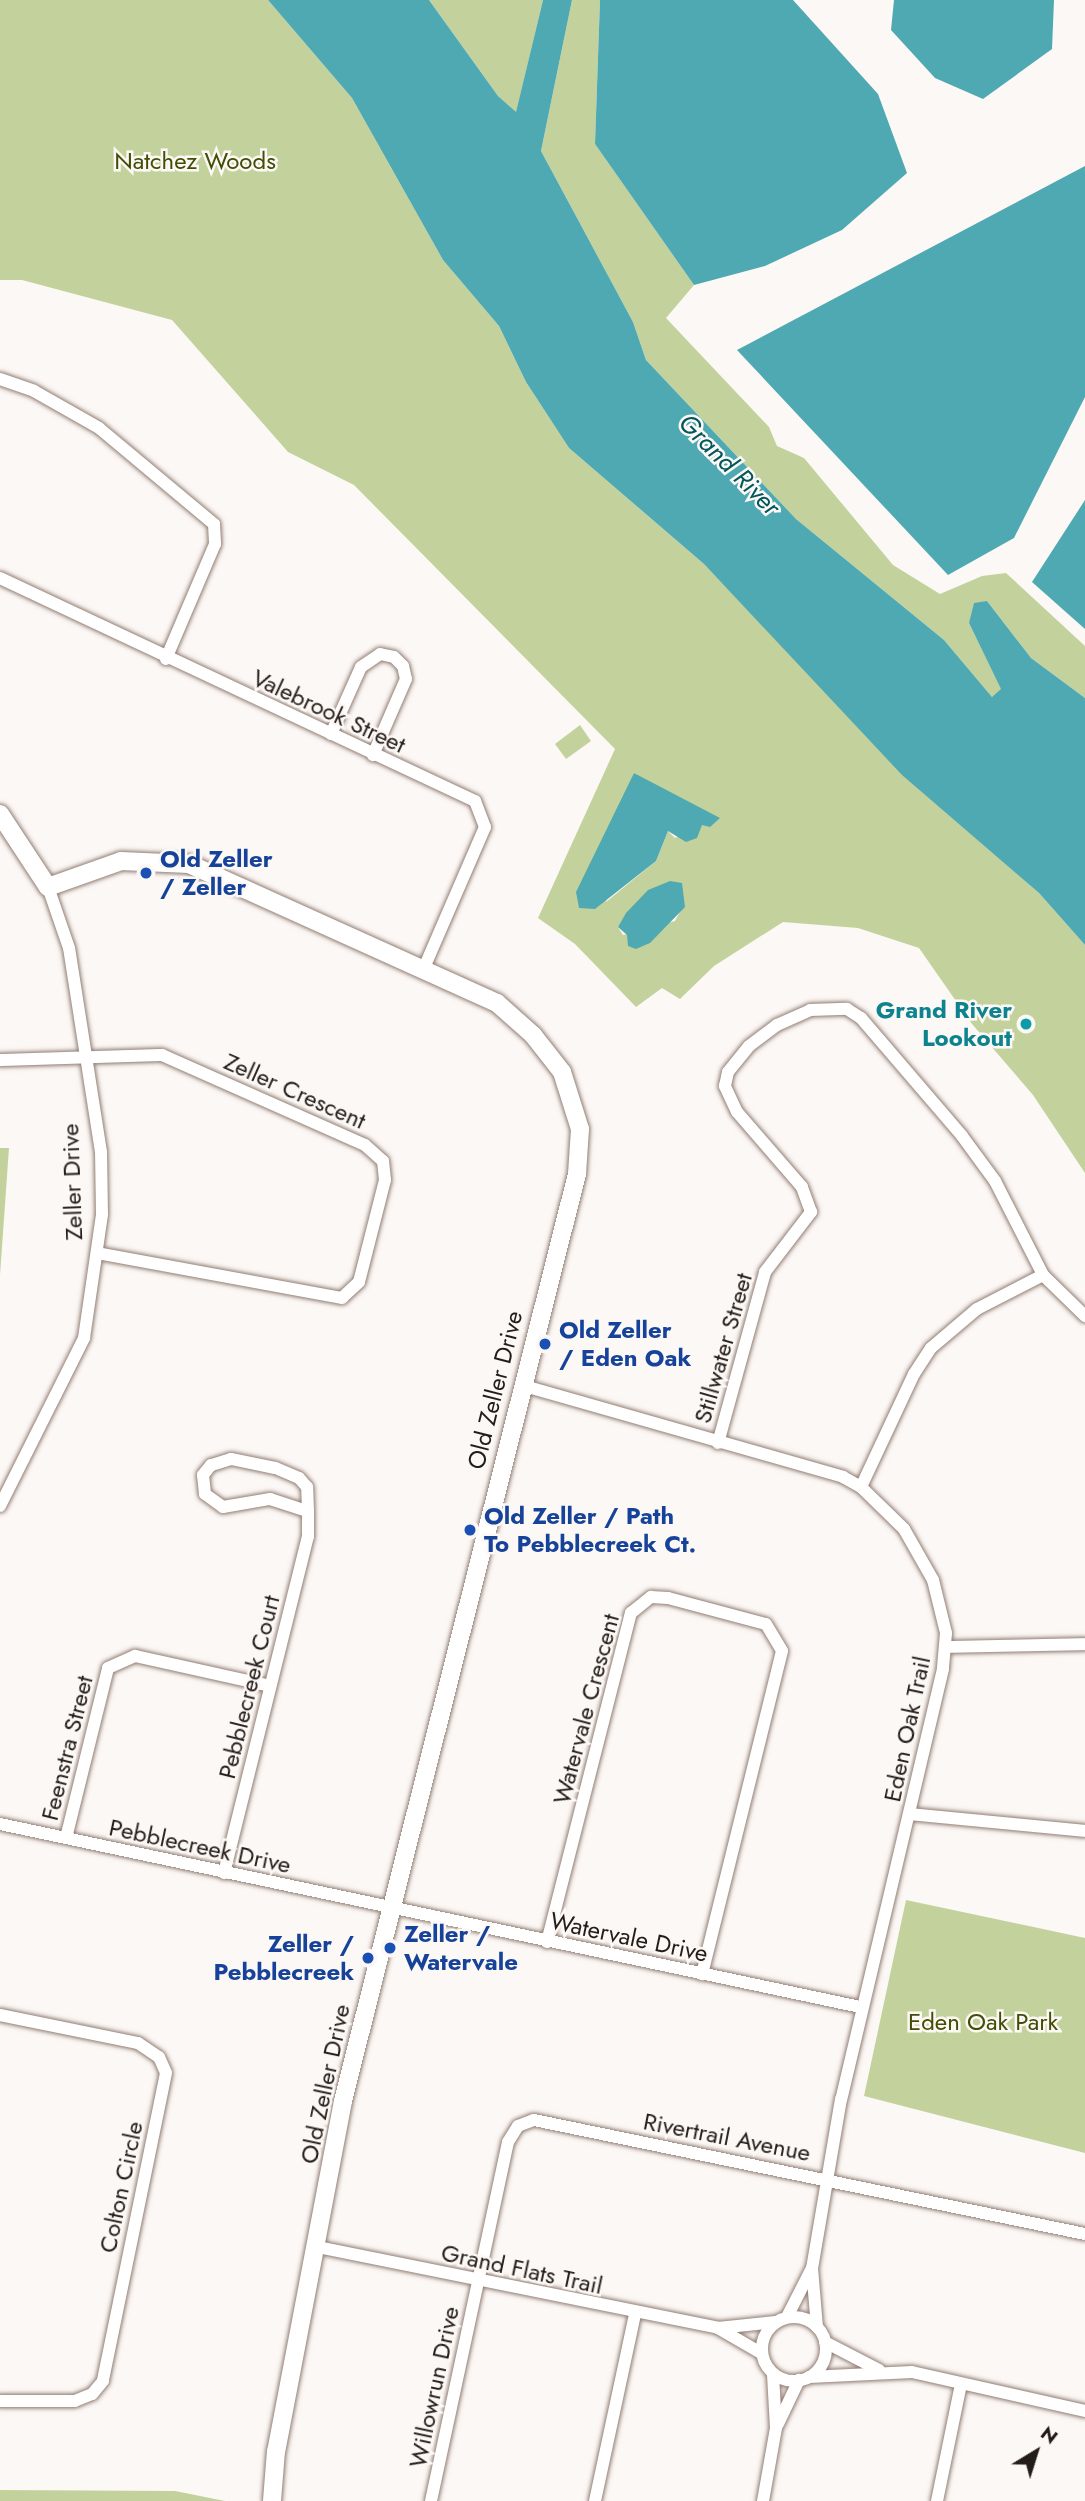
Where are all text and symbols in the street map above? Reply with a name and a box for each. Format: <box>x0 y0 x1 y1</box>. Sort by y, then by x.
park label: Natchez Woods <box>114 147 276 175</box>
water label: Grand River <box>672 408 786 522</box>
street label: Valebrook Street <box>248 663 410 759</box>
place label: Old Zeller / Zeller <box>160 845 273 901</box>
marker: Old Zeller / Zeller <box>138 865 154 881</box>
place label: Grand River Lookout <box>876 996 1012 1052</box>
marker: Grand River Lookout <box>1018 1016 1034 1032</box>
street label: Zeller Crescent <box>220 1047 370 1135</box>
street label: Zeller Drive <box>56 1123 88 1241</box>
street label: Stillwater Street <box>688 1270 758 1426</box>
street label: Old Zeller Drive <box>461 1308 529 1472</box>
place label: Old Zeller / Eden Oak <box>559 1316 691 1372</box>
marker: Old Zeller / Eden Oak <box>537 1336 553 1352</box>
place label: Old Zeller / Path To Pebblecreek Ct. <box>484 1502 696 1558</box>
marker: Old Zeller / Path To Pebblecreek Ct. <box>462 1522 478 1538</box>
street label: Pebblecreek Court <box>212 1592 286 1782</box>
street label: Watervale Crescent <box>547 1611 625 1807</box>
street label: Eden Oak Trail <box>878 1654 936 1804</box>
street label: Feenstra Street <box>35 1673 99 1823</box>
street label: Pebblecreek Drive <box>106 1813 294 1879</box>
street label: Watervale Drive <box>548 1906 710 1968</box>
place label: Zeller / Watervale <box>404 1920 518 1976</box>
place label: Zeller / Pebblecreek <box>213 1930 354 1986</box>
marker: Zeller / Watervale <box>382 1940 398 1956</box>
marker: Zeller / Pebblecreek <box>360 1950 376 1966</box>
street label: Old Zeller Drive <box>294 2002 356 2166</box>
park label: Eden Oak Park <box>908 2008 1058 2036</box>
street label: Rivertrail Avenue <box>641 2107 813 2167</box>
street label: Colton Circle <box>93 2119 149 2255</box>
street label: Grand Flats Trail <box>439 2238 605 2300</box>
street label: Willowrun Drive <box>403 2304 465 2470</box>
north arrow <box>1001 2417 1071 2487</box>
text: N <box>1035 2420 1063 2450</box>

